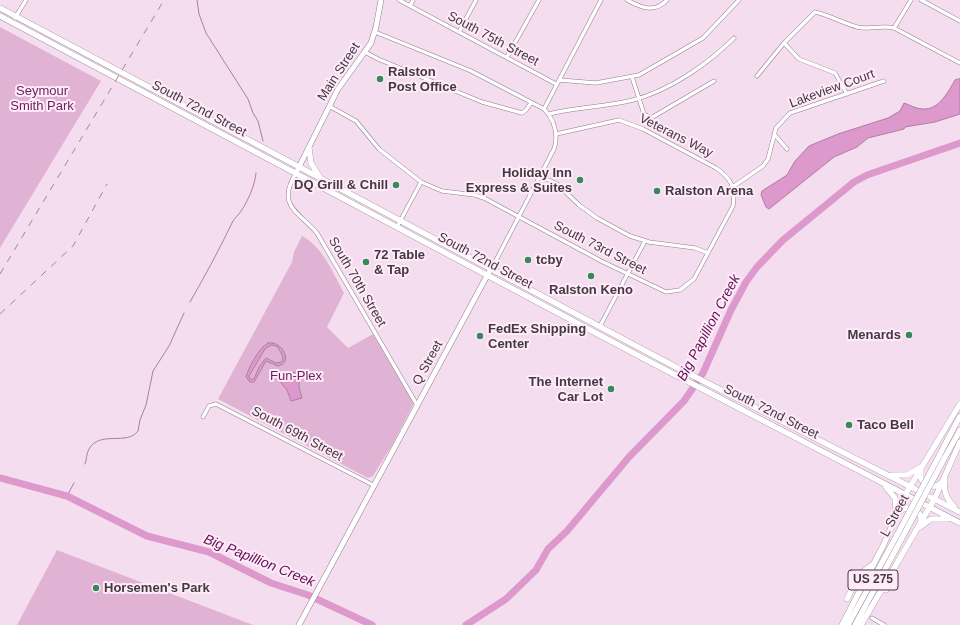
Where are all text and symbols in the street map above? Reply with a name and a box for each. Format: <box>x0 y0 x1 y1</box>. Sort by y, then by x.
street label: South 75th Street <box>445 8 541 70</box>
street label: Main Street <box>314 40 364 104</box>
place label: Ralston Post Office <box>388 64 457 95</box>
street label: Lakeview Court <box>787 66 877 112</box>
marker: Ralston Post Office <box>375 74 385 84</box>
street label: South 72nd Street <box>149 78 249 140</box>
park label: Seymour Smith Park <box>10 83 74 114</box>
street label: Veterans Way <box>637 111 715 161</box>
place label: Holiday Inn Express & Suites <box>466 165 572 196</box>
marker: Holiday Inn Express & Suites <box>575 175 585 185</box>
place label: DQ Grill & Chill <box>294 177 388 193</box>
marker: DQ Grill & Chill <box>391 180 401 190</box>
place label: Ralston Arena <box>665 183 753 199</box>
marker: Ralston Arena <box>652 186 662 196</box>
street label: South 73rd Street <box>551 218 649 278</box>
street label: South 72nd Street <box>435 230 535 292</box>
street label: South 70th Street <box>325 234 389 330</box>
place label: 72 Table & Tap <box>374 247 425 278</box>
place label: tcby <box>536 252 563 268</box>
marker: tcby <box>523 255 533 265</box>
marker: 72 Table & Tap <box>361 257 371 267</box>
marker: Ralston Keno <box>586 271 596 281</box>
water label: Big Papillion Creek <box>674 272 744 384</box>
place label: Ralston Keno <box>549 282 633 298</box>
place label: FedEx Shipping Center <box>488 321 586 352</box>
place label: Menards <box>848 327 901 343</box>
marker: Menards <box>904 330 914 340</box>
marker: FedEx Shipping Center <box>475 331 485 341</box>
street label: Q Street <box>409 338 447 388</box>
park label: Fun-Plex <box>270 368 322 384</box>
place label: The Internet Car Lot <box>529 374 603 405</box>
street label: South 72nd Street <box>721 381 821 443</box>
marker: The Internet Car Lot <box>606 384 616 394</box>
street label: South 69th Street <box>249 403 345 465</box>
place label: Taco Bell <box>857 417 914 433</box>
marker: Taco Bell <box>844 420 854 430</box>
street label: L Street <box>877 492 913 540</box>
water label: Big Papillion Creek <box>201 531 317 591</box>
road number: US 275 <box>848 570 898 590</box>
place label: Horsemen's Park <box>104 580 210 596</box>
marker: Horsemen's Park <box>91 583 101 593</box>

